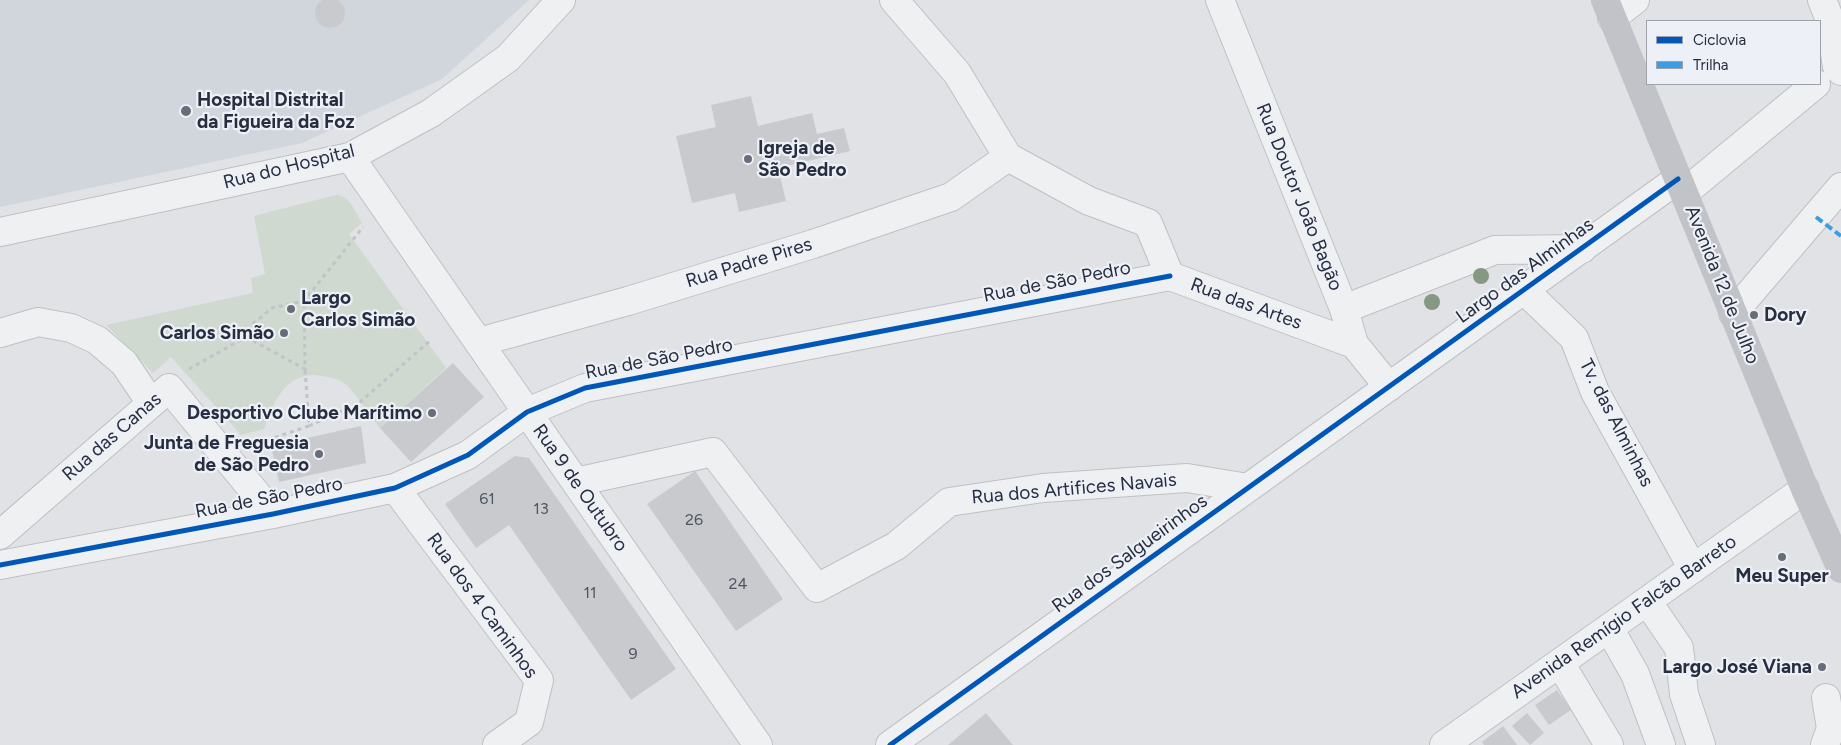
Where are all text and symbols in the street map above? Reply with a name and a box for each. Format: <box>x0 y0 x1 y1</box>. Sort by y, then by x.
legend <box>1646 20 1821 85</box>
text: Ciclovia <box>1693 31 1746 49</box>
text: Trilha <box>1693 56 1728 74</box>
place label: Hospital Distrital da Figueira da Foz <box>197 89 354 133</box>
street label: Rua Doutor João Bagão <box>1251 100 1347 294</box>
marker: Hospital Distrital da Figueira da Foz <box>179 104 193 118</box>
place label: Igreja de São Pedro <box>758 137 846 181</box>
street label: Rua do Hospital <box>221 140 357 194</box>
marker: Igreja de São Pedro <box>742 153 754 165</box>
street label: Avenida 12 de Julho <box>1680 202 1764 368</box>
street label: Largo das Alminhas <box>1452 213 1598 329</box>
street label: Rua Padre Pires <box>683 233 815 293</box>
street label: Rua de São Pedro <box>981 257 1133 307</box>
street label: Rua das Artes <box>1187 273 1305 335</box>
place label: Largo Carlos Simão <box>301 287 415 331</box>
marker: Largo Carlos Simão <box>285 303 297 315</box>
place label: Dory <box>1764 304 1806 326</box>
marker: Dory <box>1748 309 1760 321</box>
place label: Carlos Simão <box>160 322 274 344</box>
marker: Carlos Simão <box>278 327 290 339</box>
street label: Rua de São Pedro <box>583 334 735 384</box>
street label: Tv. das Alminhas <box>1574 355 1658 491</box>
street label: Rua das Canas <box>58 388 166 486</box>
place label: Desportivo Clube Marítimo <box>187 402 422 424</box>
marker: Desportivo Clube Marítimo <box>426 407 438 419</box>
street label: Rua 9 de Outubro <box>528 420 632 556</box>
place label: Junta de Freguesia de São Pedro <box>144 432 309 476</box>
marker: Junta de Freguesia de São Pedro <box>313 448 325 460</box>
street label: Rua dos Artifices Navais <box>970 469 1178 509</box>
street label: Rua de São Pedro <box>193 473 345 523</box>
house number: 61 <box>479 489 495 509</box>
street label: Rua dos Salgueirinhos <box>1048 490 1212 618</box>
house number: 13 <box>533 499 549 519</box>
house number: 26 <box>685 510 703 530</box>
street label: Rua dos 4 Caminhos <box>422 529 542 683</box>
street label: Avenida Remígio Falcão Barreto <box>1507 530 1741 704</box>
marker: Meu Super <box>1776 551 1788 563</box>
place label: Meu Super <box>1735 565 1829 587</box>
house number: 24 <box>729 574 747 594</box>
house number: 11 <box>583 583 597 603</box>
house number: 9 <box>628 644 638 664</box>
place label: Largo José Viana <box>1662 656 1812 678</box>
marker: Largo José Viana <box>1816 661 1828 673</box>

